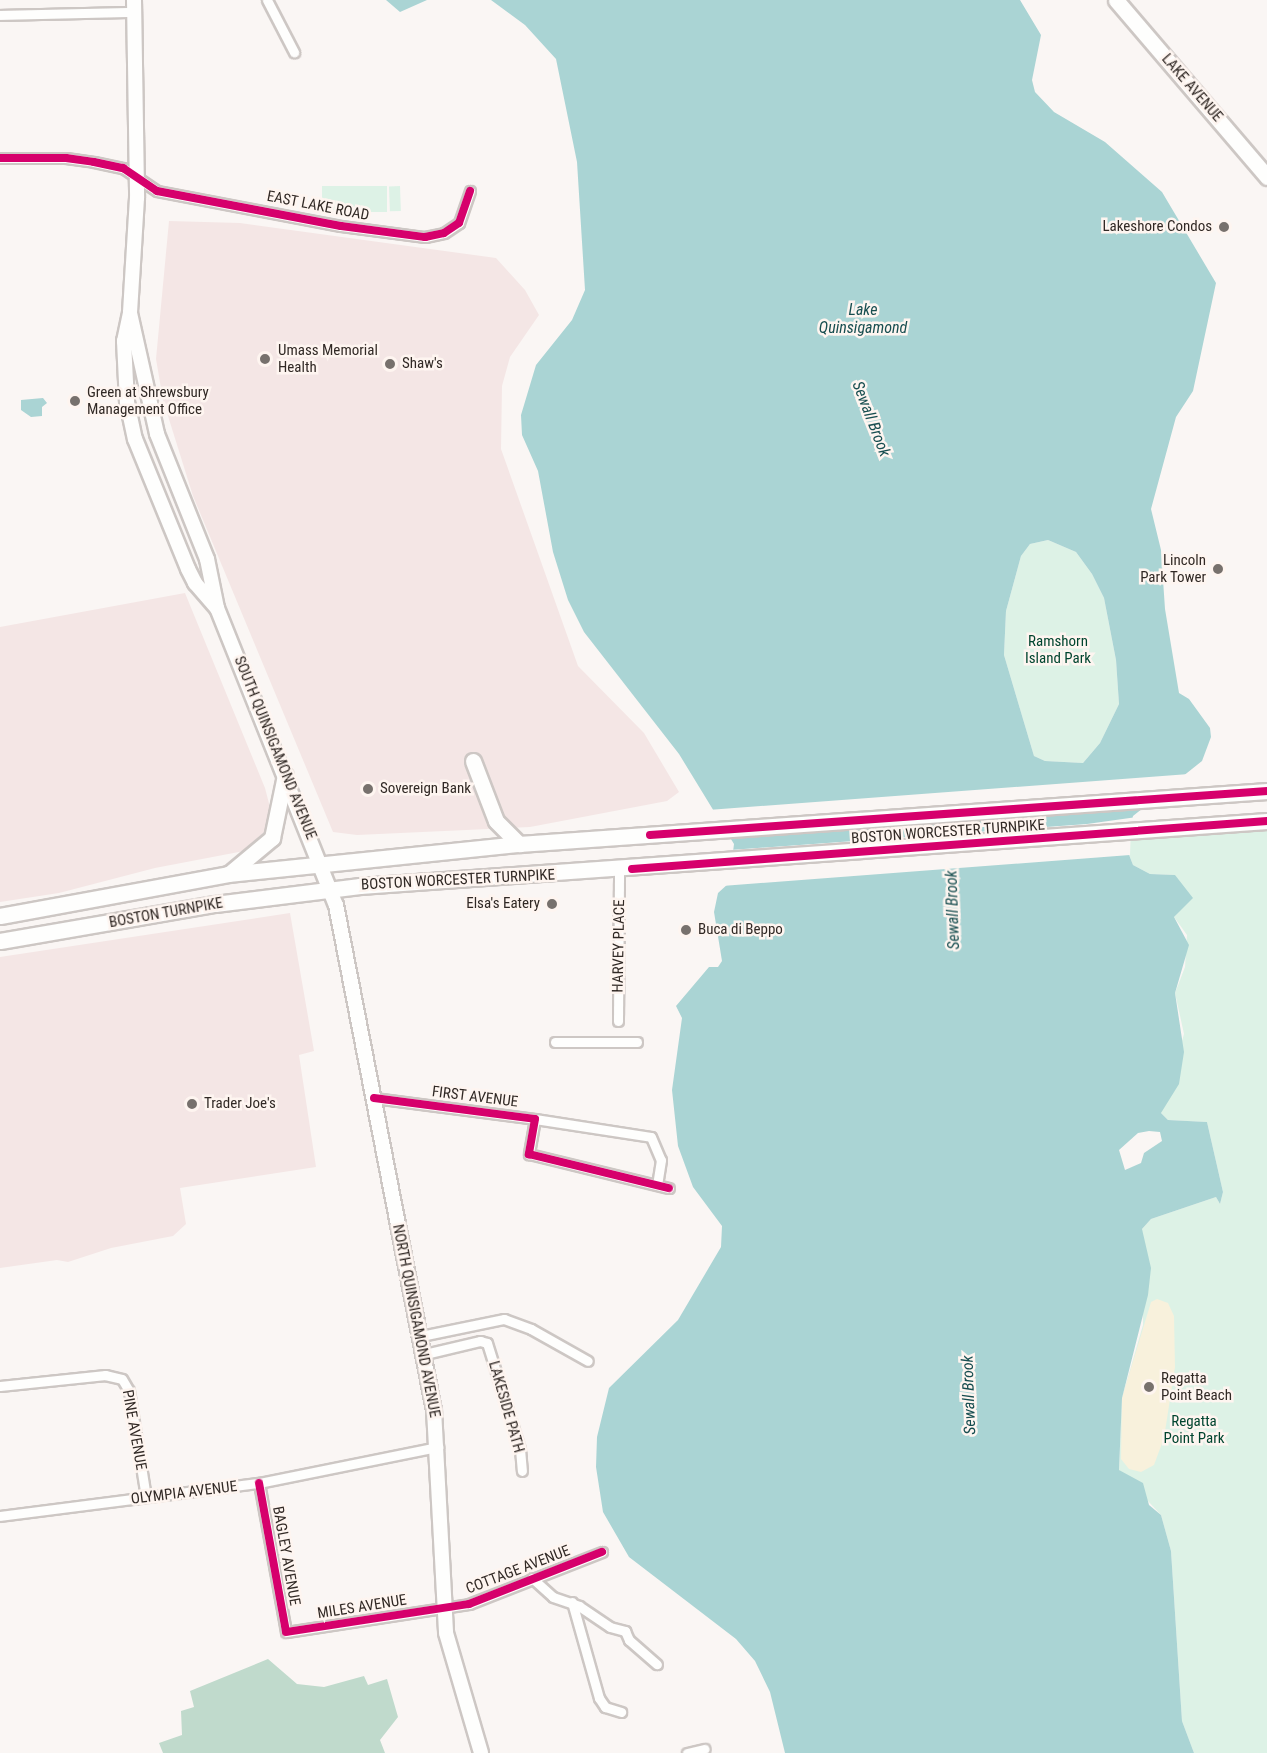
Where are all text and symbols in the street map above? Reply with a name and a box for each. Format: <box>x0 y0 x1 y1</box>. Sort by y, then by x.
street label: LAKE AVENUE <box>1158 50 1226 126</box>
street label: EAST LAKE ROAD <box>265 187 371 225</box>
place label: Lakeshore Condos <box>1102 218 1212 236</box>
marker: Lakeshore Condos <box>1217 220 1231 234</box>
water label: Lake Quinsigamond <box>819 300 907 338</box>
place label: Umass Memorial Health <box>278 341 378 376</box>
marker: Umass Memorial Health <box>256 350 274 368</box>
place label: Shaw's <box>402 355 443 373</box>
marker: Shaw's <box>383 357 397 371</box>
water label: Sewall Brook <box>848 379 894 459</box>
place label: Green at Shrewsbury Management Office <box>87 383 209 418</box>
marker: Green at Shrewsbury Management Office <box>68 394 82 408</box>
place label: Lincoln Park Tower <box>1140 551 1206 586</box>
marker: Lincoln Park Tower <box>1211 562 1225 576</box>
park label: Ramshorn Island Park <box>1025 632 1091 667</box>
street label: SOUTH QUINSIGAMOND AVENUE <box>230 654 320 842</box>
place label: Sovereign Bank <box>380 780 471 798</box>
marker: Sovereign Bank <box>361 782 375 796</box>
street label: BOSTON WORCESTER TURNPIKE <box>850 816 1046 848</box>
street label: BOSTON WORCESTER TURNPIKE <box>360 866 556 894</box>
water label: Sewall Brook <box>942 870 964 950</box>
street label: BOSTON TURNPIKE <box>108 894 224 932</box>
place label: Elsa's Eatery <box>466 895 540 913</box>
marker: Elsa's Eatery <box>545 897 559 911</box>
street label: HARVEY PLACE <box>609 899 629 993</box>
place label: Buca di Beppo <box>698 921 783 939</box>
marker: Buca di Beppo <box>679 923 693 937</box>
street label: FIRST AVENUE <box>431 1083 519 1111</box>
place label: Trader Joe's <box>204 1095 276 1113</box>
marker: Trader Joe's <box>185 1097 199 1111</box>
street label: NORTH QUINSIGAMOND AVENUE <box>388 1223 444 1419</box>
water label: Sewall Brook <box>958 1355 980 1435</box>
street label: LAKESIDE PATH <box>484 1359 528 1455</box>
place label: Regatta Point Beach <box>1161 1369 1232 1404</box>
marker: Regatta Point Beach <box>1142 1380 1156 1394</box>
street label: PINE AVENUE <box>118 1388 150 1472</box>
park label: Regatta Point Park <box>1163 1412 1225 1447</box>
street label: OLYMPIA AVENUE <box>130 1478 238 1508</box>
street label: BAGLEY AVENUE <box>268 1505 304 1607</box>
street label: COTTAGE AVENUE <box>463 1542 573 1598</box>
street label: MILES AVENUE <box>316 1591 408 1623</box>

